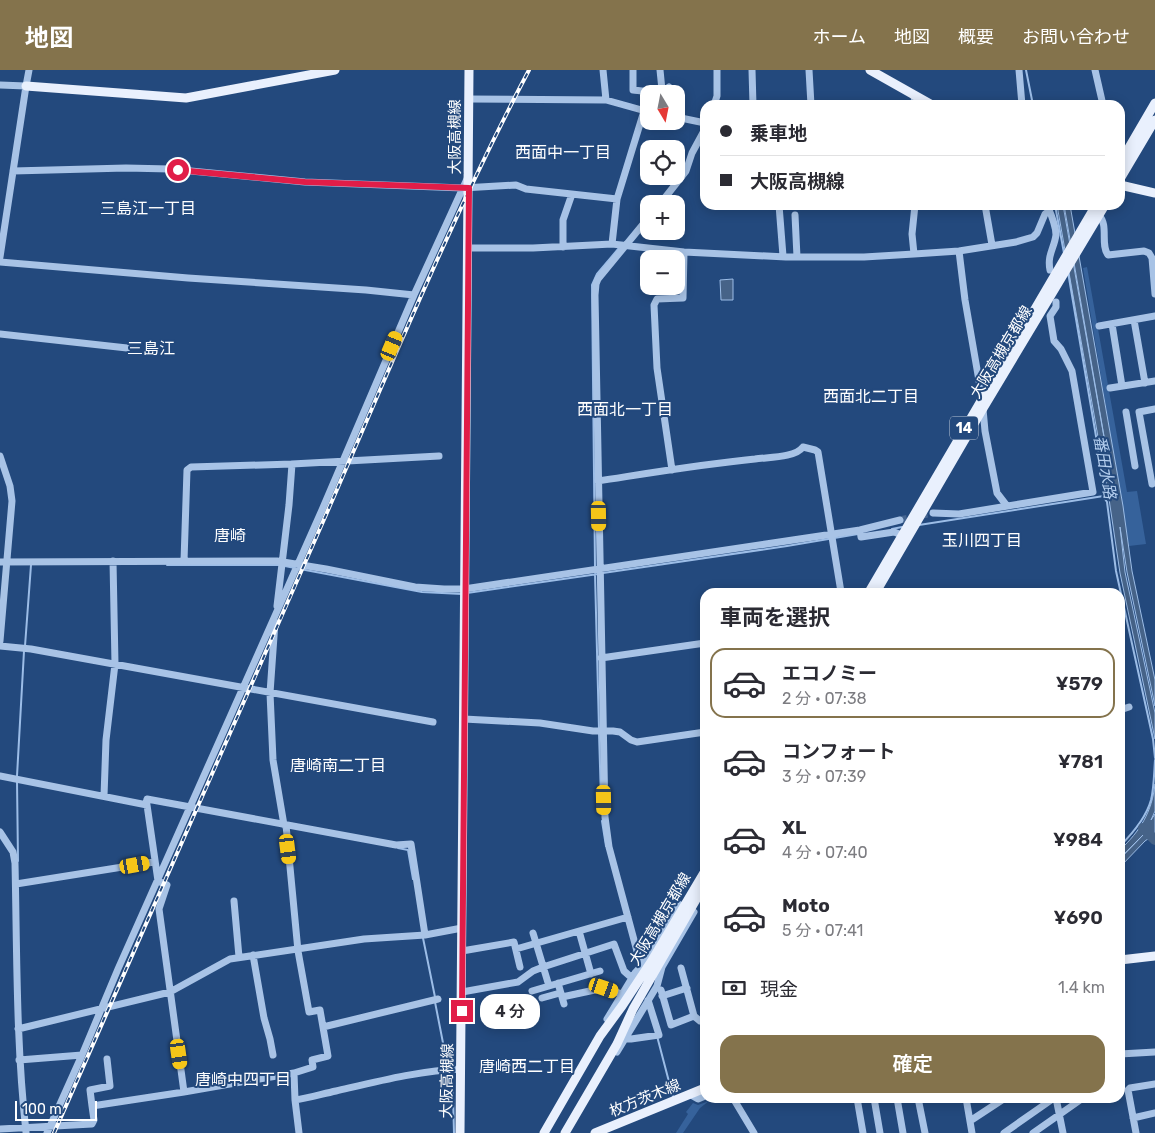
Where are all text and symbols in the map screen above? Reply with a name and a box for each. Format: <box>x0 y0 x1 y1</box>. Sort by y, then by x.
text: 地図 <box>25 24 73 52</box>
text: ホーム <box>813 26 866 48</box>
text: 地図 <box>894 26 930 48</box>
text: 概要 <box>958 26 994 48</box>
text: お問い合わせ <box>1022 26 1130 48</box>
north arrow <box>640 85 685 130</box>
map controls <box>640 85 685 295</box>
street label: 大阪高槻線 <box>446 99 464 175</box>
text: 乗車地 <box>750 122 807 145</box>
button: locate <box>640 140 685 185</box>
district label: 西面中一丁目 <box>515 143 611 162</box>
route start <box>167 159 189 181</box>
text: 大阪高槻線 <box>750 170 845 193</box>
button: + <box>640 195 685 240</box>
district label: 三島江一丁目 <box>100 199 196 218</box>
button: − <box>640 250 685 295</box>
street label: 大阪高槻京都線 <box>966 302 1036 402</box>
car <box>379 329 404 363</box>
district label: 三島江 <box>127 339 175 358</box>
district label: 西面北二丁目 <box>823 387 919 406</box>
district label: 西面北一丁目 <box>577 400 673 419</box>
road number: 14 <box>950 416 978 439</box>
water label: 番田水路 <box>1090 434 1120 502</box>
car <box>591 501 606 531</box>
district label: 唐崎 <box>214 526 246 545</box>
district label: 玉川四丁目 <box>942 531 1022 550</box>
text: 車両を選択 <box>720 604 830 631</box>
icon: car <box>722 661 767 706</box>
text: エコノミー <box>782 662 877 685</box>
text: ¥579 <box>1056 672 1103 695</box>
text: 2 分 · 07:38 <box>782 689 867 708</box>
icon: car <box>722 739 767 784</box>
text: コンフォート <box>782 740 895 763</box>
text: ¥781 <box>1058 750 1103 773</box>
district label: 唐崎南二丁目 <box>290 756 386 775</box>
text: 3 分 · 07:39 <box>782 767 866 786</box>
car <box>596 785 611 815</box>
text: XL <box>782 816 806 839</box>
icon: car <box>722 817 767 862</box>
text: ¥984 <box>1053 828 1103 851</box>
car <box>278 833 297 865</box>
text: 4 分 · 07:40 <box>782 843 868 862</box>
car <box>118 855 151 875</box>
street label: 大阪高槻京都線 <box>625 869 695 969</box>
text: Moto <box>782 894 830 917</box>
icon: car <box>722 895 767 940</box>
text: ¥690 <box>1054 906 1103 929</box>
text: 5 分 · 07:41 <box>782 921 863 940</box>
icon: cash <box>720 974 748 1002</box>
car <box>587 976 620 1000</box>
text: 現金 <box>760 978 798 1001</box>
text: 1.4 km <box>1058 978 1105 997</box>
callout: 4 分 <box>480 994 540 1028</box>
route end <box>451 1000 473 1022</box>
text: 4 分 <box>495 1002 525 1021</box>
button: 確定 <box>720 1035 1105 1093</box>
car <box>169 1038 188 1070</box>
street label: 大阪高槻線 <box>437 1043 457 1119</box>
district label: 唐崎西二丁目 <box>479 1057 575 1076</box>
district label: 唐崎中四丁目 <box>195 1070 291 1089</box>
street label: 枚方茨木線 <box>607 1076 683 1120</box>
scale bar <box>15 1098 98 1121</box>
text: 100 m <box>22 1101 62 1118</box>

